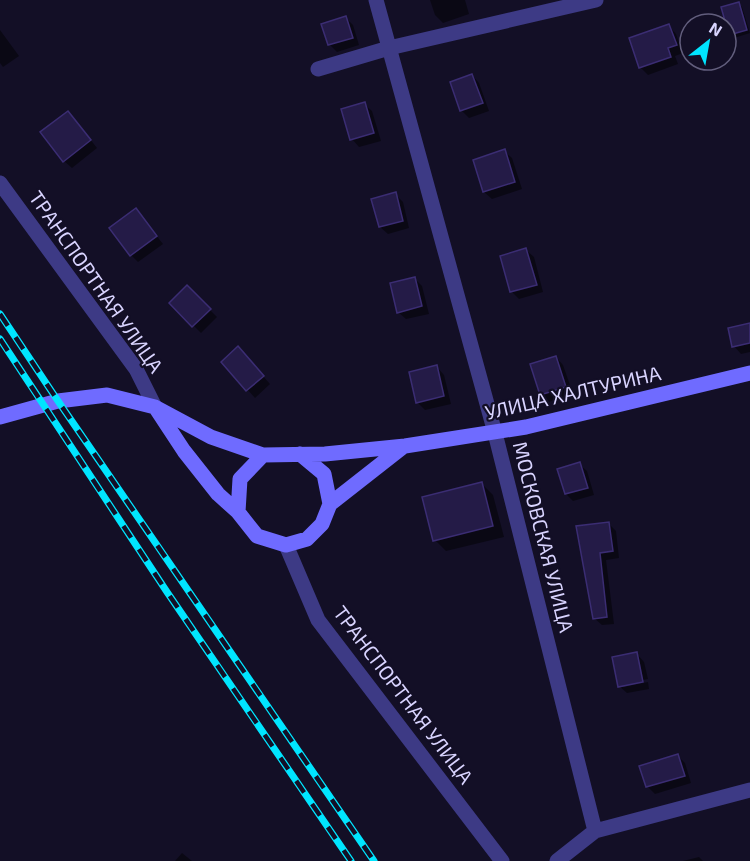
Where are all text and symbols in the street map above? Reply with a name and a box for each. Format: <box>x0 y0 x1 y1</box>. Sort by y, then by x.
north arrow <box>678 12 738 72</box>
text: N <box>706 18 726 40</box>
street label: ТРАНСПОРТНАЯ УЛИЦА <box>25 186 169 378</box>
street label: УЛИЦА ХАЛТУРИНА <box>482 360 664 424</box>
street label: МОСКОВСКАЯ УЛИЦА <box>509 439 579 635</box>
street label: ТРАНСПОРТНАЯ УЛИЦА <box>329 601 479 789</box>

